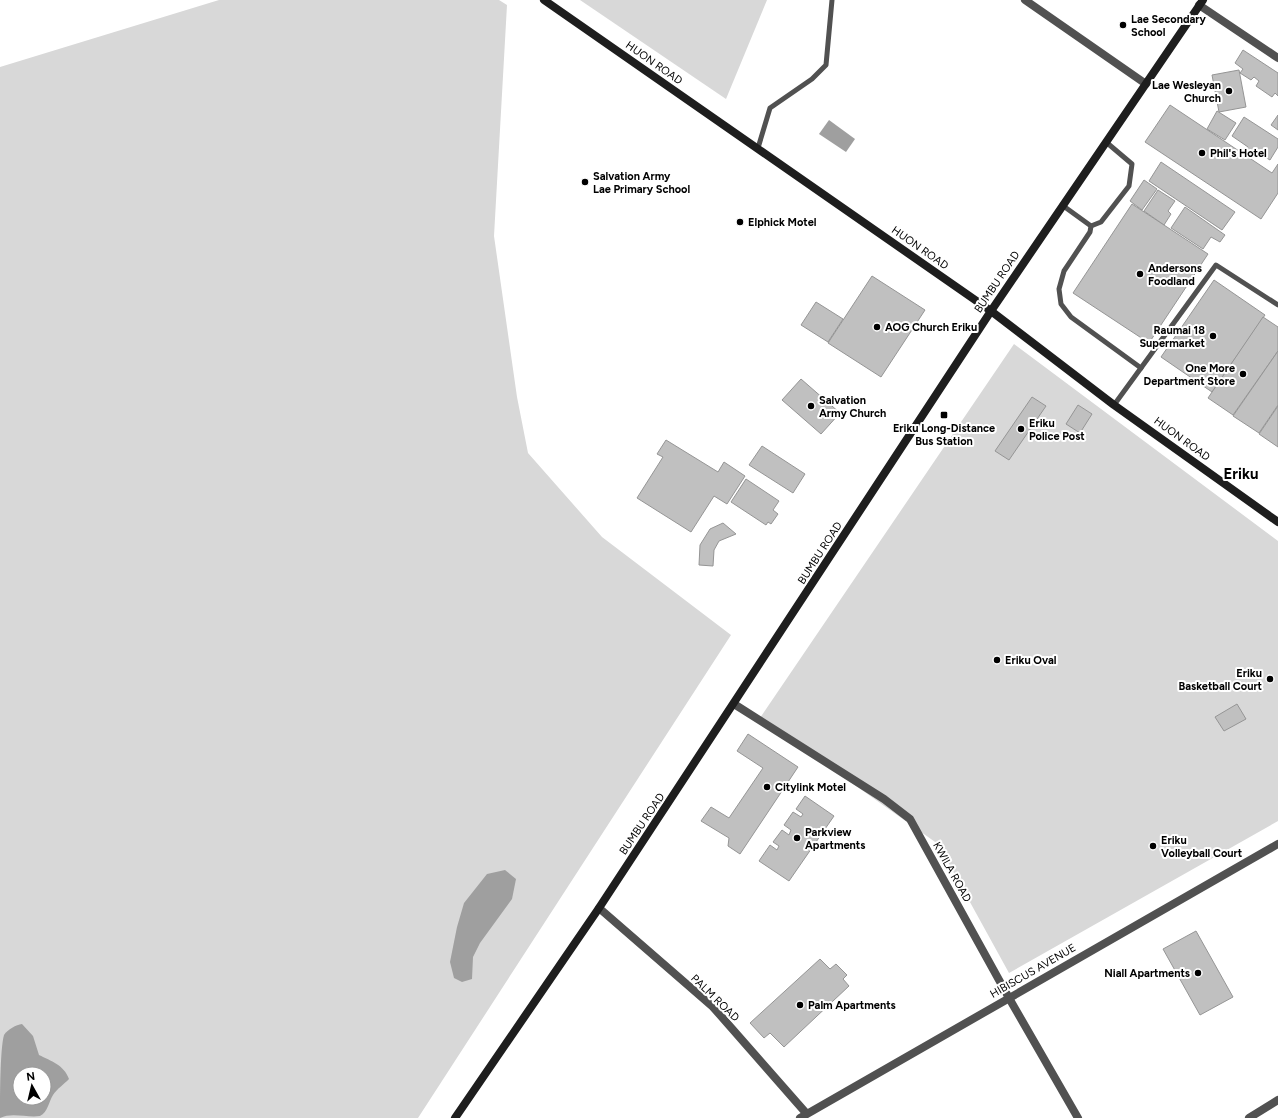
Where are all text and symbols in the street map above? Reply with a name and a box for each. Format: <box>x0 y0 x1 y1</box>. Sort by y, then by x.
place label: Lae Secondary School <box>1131 13 1206 39</box>
marker: Lae Secondary School <box>1118 20 1128 30</box>
street label: HUON ROAD <box>623 39 685 88</box>
place label: Lae Wesleyan Church <box>1152 79 1221 105</box>
marker: Lae Wesleyan Church <box>1224 86 1234 96</box>
place label: Phil's Hotel <box>1210 147 1267 160</box>
marker: Phil's Hotel <box>1197 148 1207 158</box>
place label: Salvation Army Lae Primary School <box>593 170 690 196</box>
marker: Salvation Army Lae Primary School <box>580 177 590 187</box>
place label: Elphick Motel <box>748 216 817 229</box>
marker: Elphick Motel <box>735 217 745 227</box>
street label: HUON ROAD <box>889 224 951 273</box>
street label: BUMBU ROAD <box>972 248 1023 315</box>
place label: Andersons Foodland <box>1148 262 1202 288</box>
marker: Andersons Foodland <box>1135 269 1145 279</box>
place label: AOG Church Eriku <box>885 321 977 334</box>
marker: AOG Church Eriku <box>872 322 882 332</box>
place label: Raumai 18 Supermarket <box>1139 324 1206 350</box>
marker: Raumai 18 Supermarket <box>1208 331 1218 341</box>
place label: One More Department Store <box>1144 362 1235 388</box>
marker: One More Department Store <box>1238 369 1248 379</box>
place label: Salvation Army Church <box>819 394 886 420</box>
marker: Salvation Army Church <box>806 401 816 411</box>
marker: Eriku Long-Distance Bus Station <box>939 410 949 420</box>
street label: HUON ROAD <box>1151 414 1213 464</box>
place label: Eriku Police Post <box>1029 417 1085 443</box>
place label: Eriku Long-Distance Bus Station <box>893 422 995 448</box>
marker: Eriku Police Post <box>1016 424 1026 434</box>
district label: Eriku <box>1223 465 1259 483</box>
street label: BUMBU ROAD <box>795 519 845 587</box>
place label: Eriku Oval <box>1005 654 1057 667</box>
marker: Eriku Oval <box>992 655 1002 665</box>
place label: Eriku Basketball Court <box>1178 667 1263 693</box>
marker: Eriku Basketball Court <box>1265 674 1275 684</box>
place label: Citylink Motel <box>775 781 846 794</box>
marker: Citylink Motel <box>762 782 772 792</box>
street label: BUMBU ROAD <box>617 790 668 857</box>
place label: Parkview Apartments <box>805 826 865 852</box>
marker: Parkview Apartments <box>792 833 802 843</box>
place label: Eriku Volleyball Court <box>1161 834 1243 860</box>
street label: KWILA ROAD <box>930 840 974 905</box>
marker: Eriku Volleyball Court <box>1148 841 1158 851</box>
street label: HIBISCUS AVENUE <box>988 941 1078 1001</box>
place label: Niall Apartments <box>1104 967 1190 980</box>
marker: Niall Apartments <box>1193 968 1203 978</box>
street label: PALM ROAD <box>688 972 742 1025</box>
place label: Palm Apartments <box>808 999 896 1012</box>
marker: Palm Apartments <box>795 1000 805 1010</box>
north arrow <box>12 1066 52 1106</box>
text: N <box>26 1070 36 1084</box>

